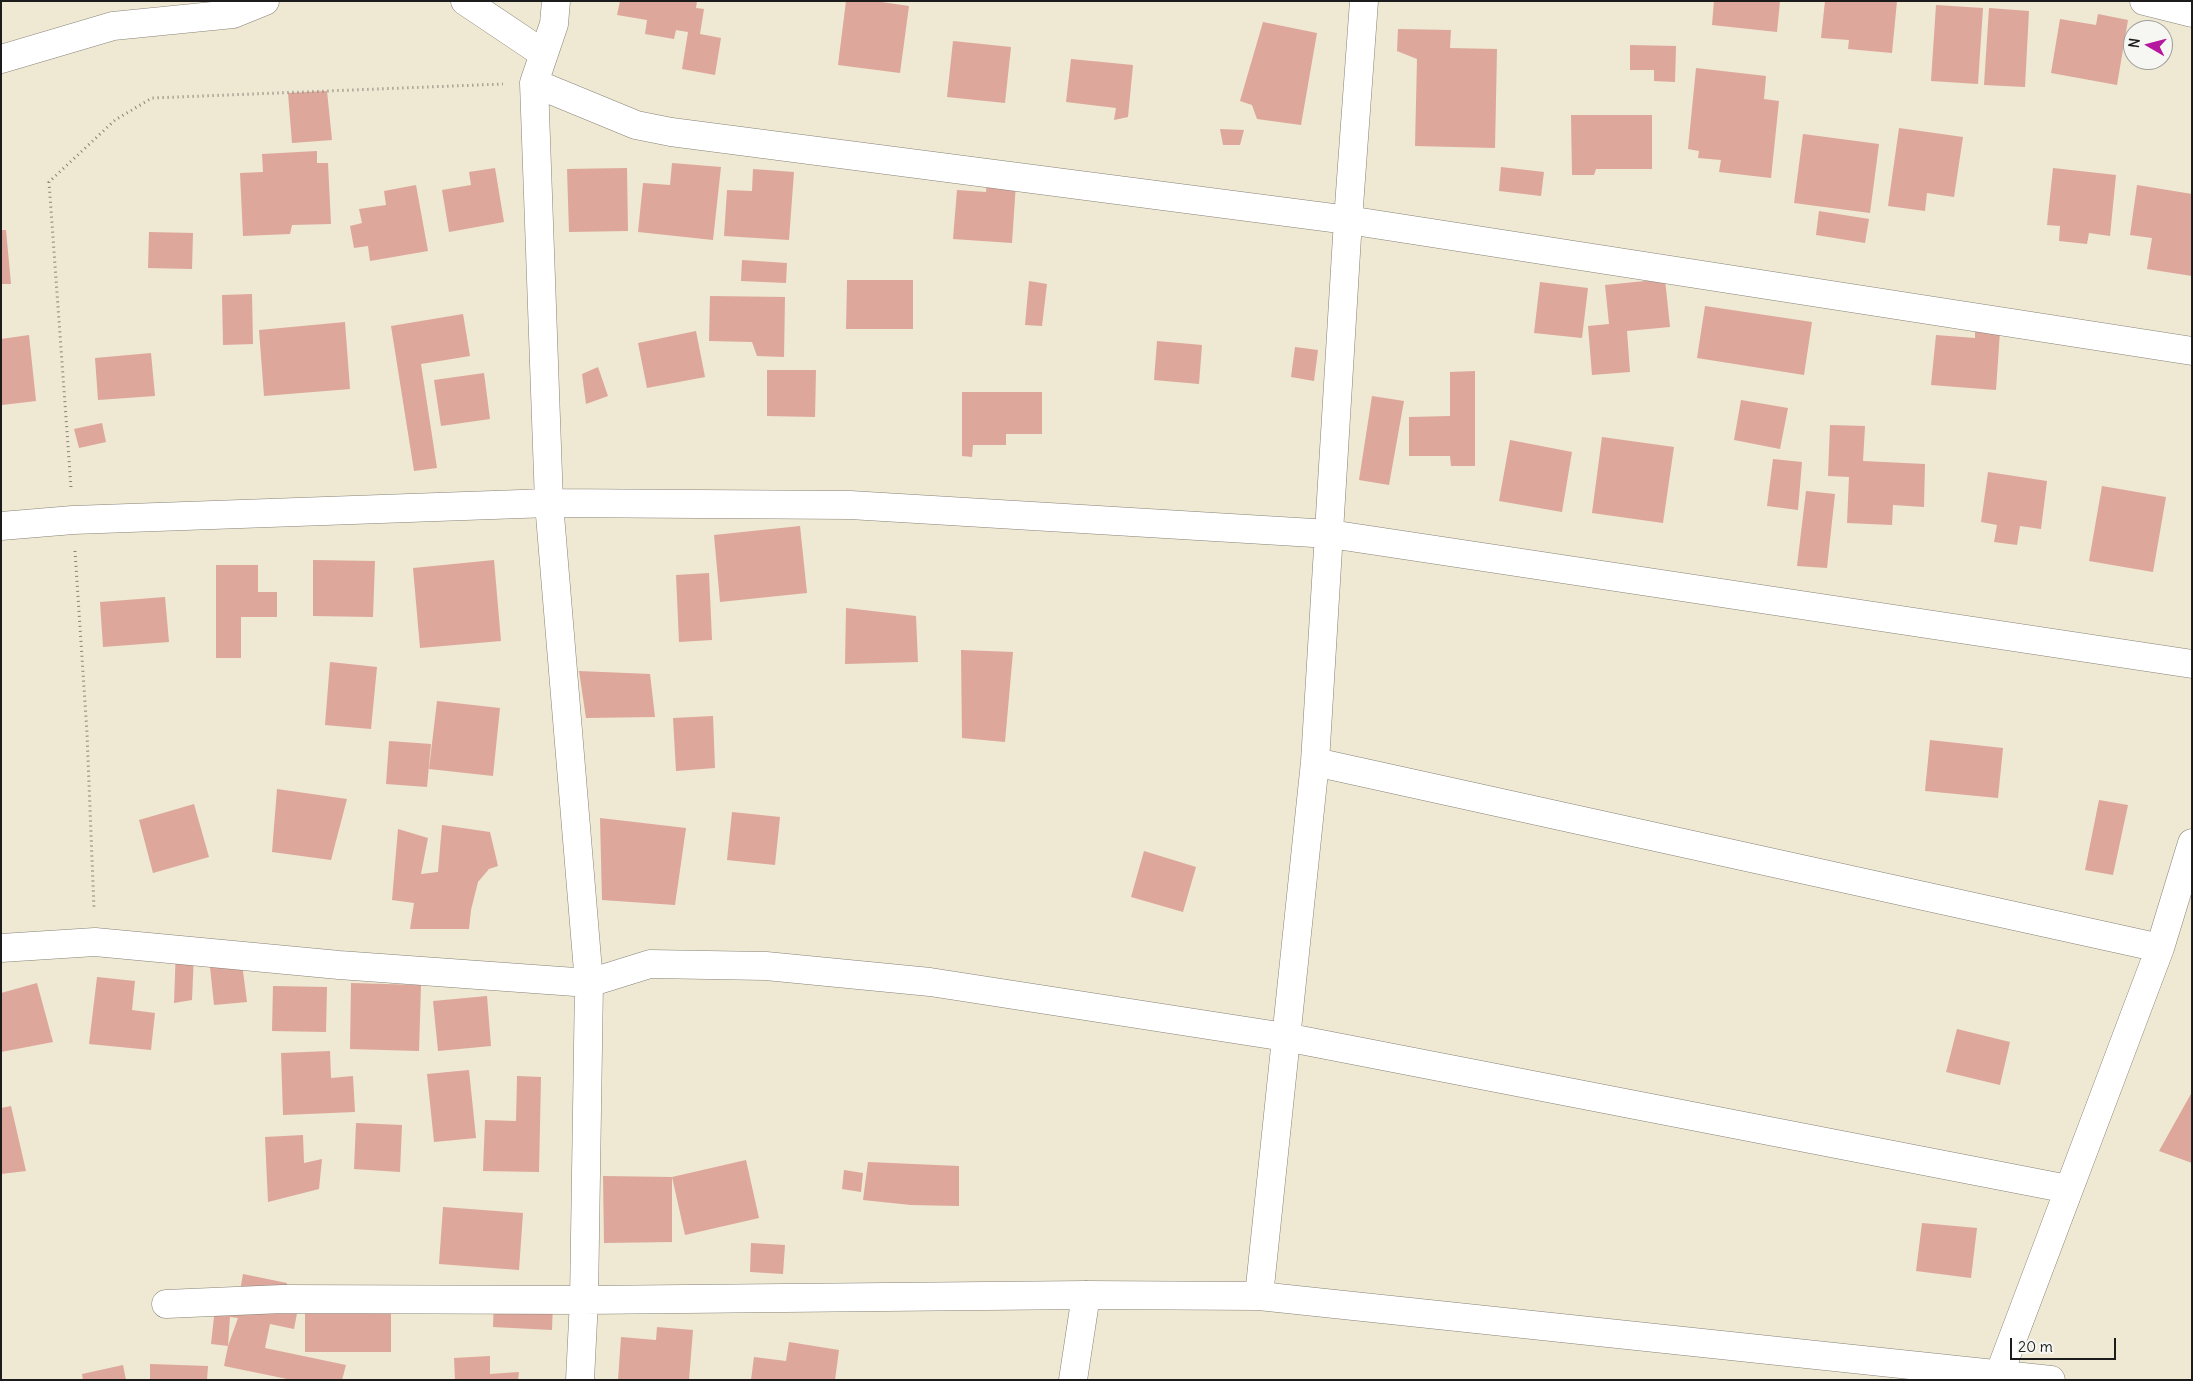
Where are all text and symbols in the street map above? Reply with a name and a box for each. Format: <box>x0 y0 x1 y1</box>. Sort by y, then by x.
north arrow <box>2123 20 2173 70</box>
text: N <box>2125 37 2144 49</box>
scale bar <box>2013 1328 2119 1360</box>
text: 20 m <box>2018 1337 2053 1356</box>

